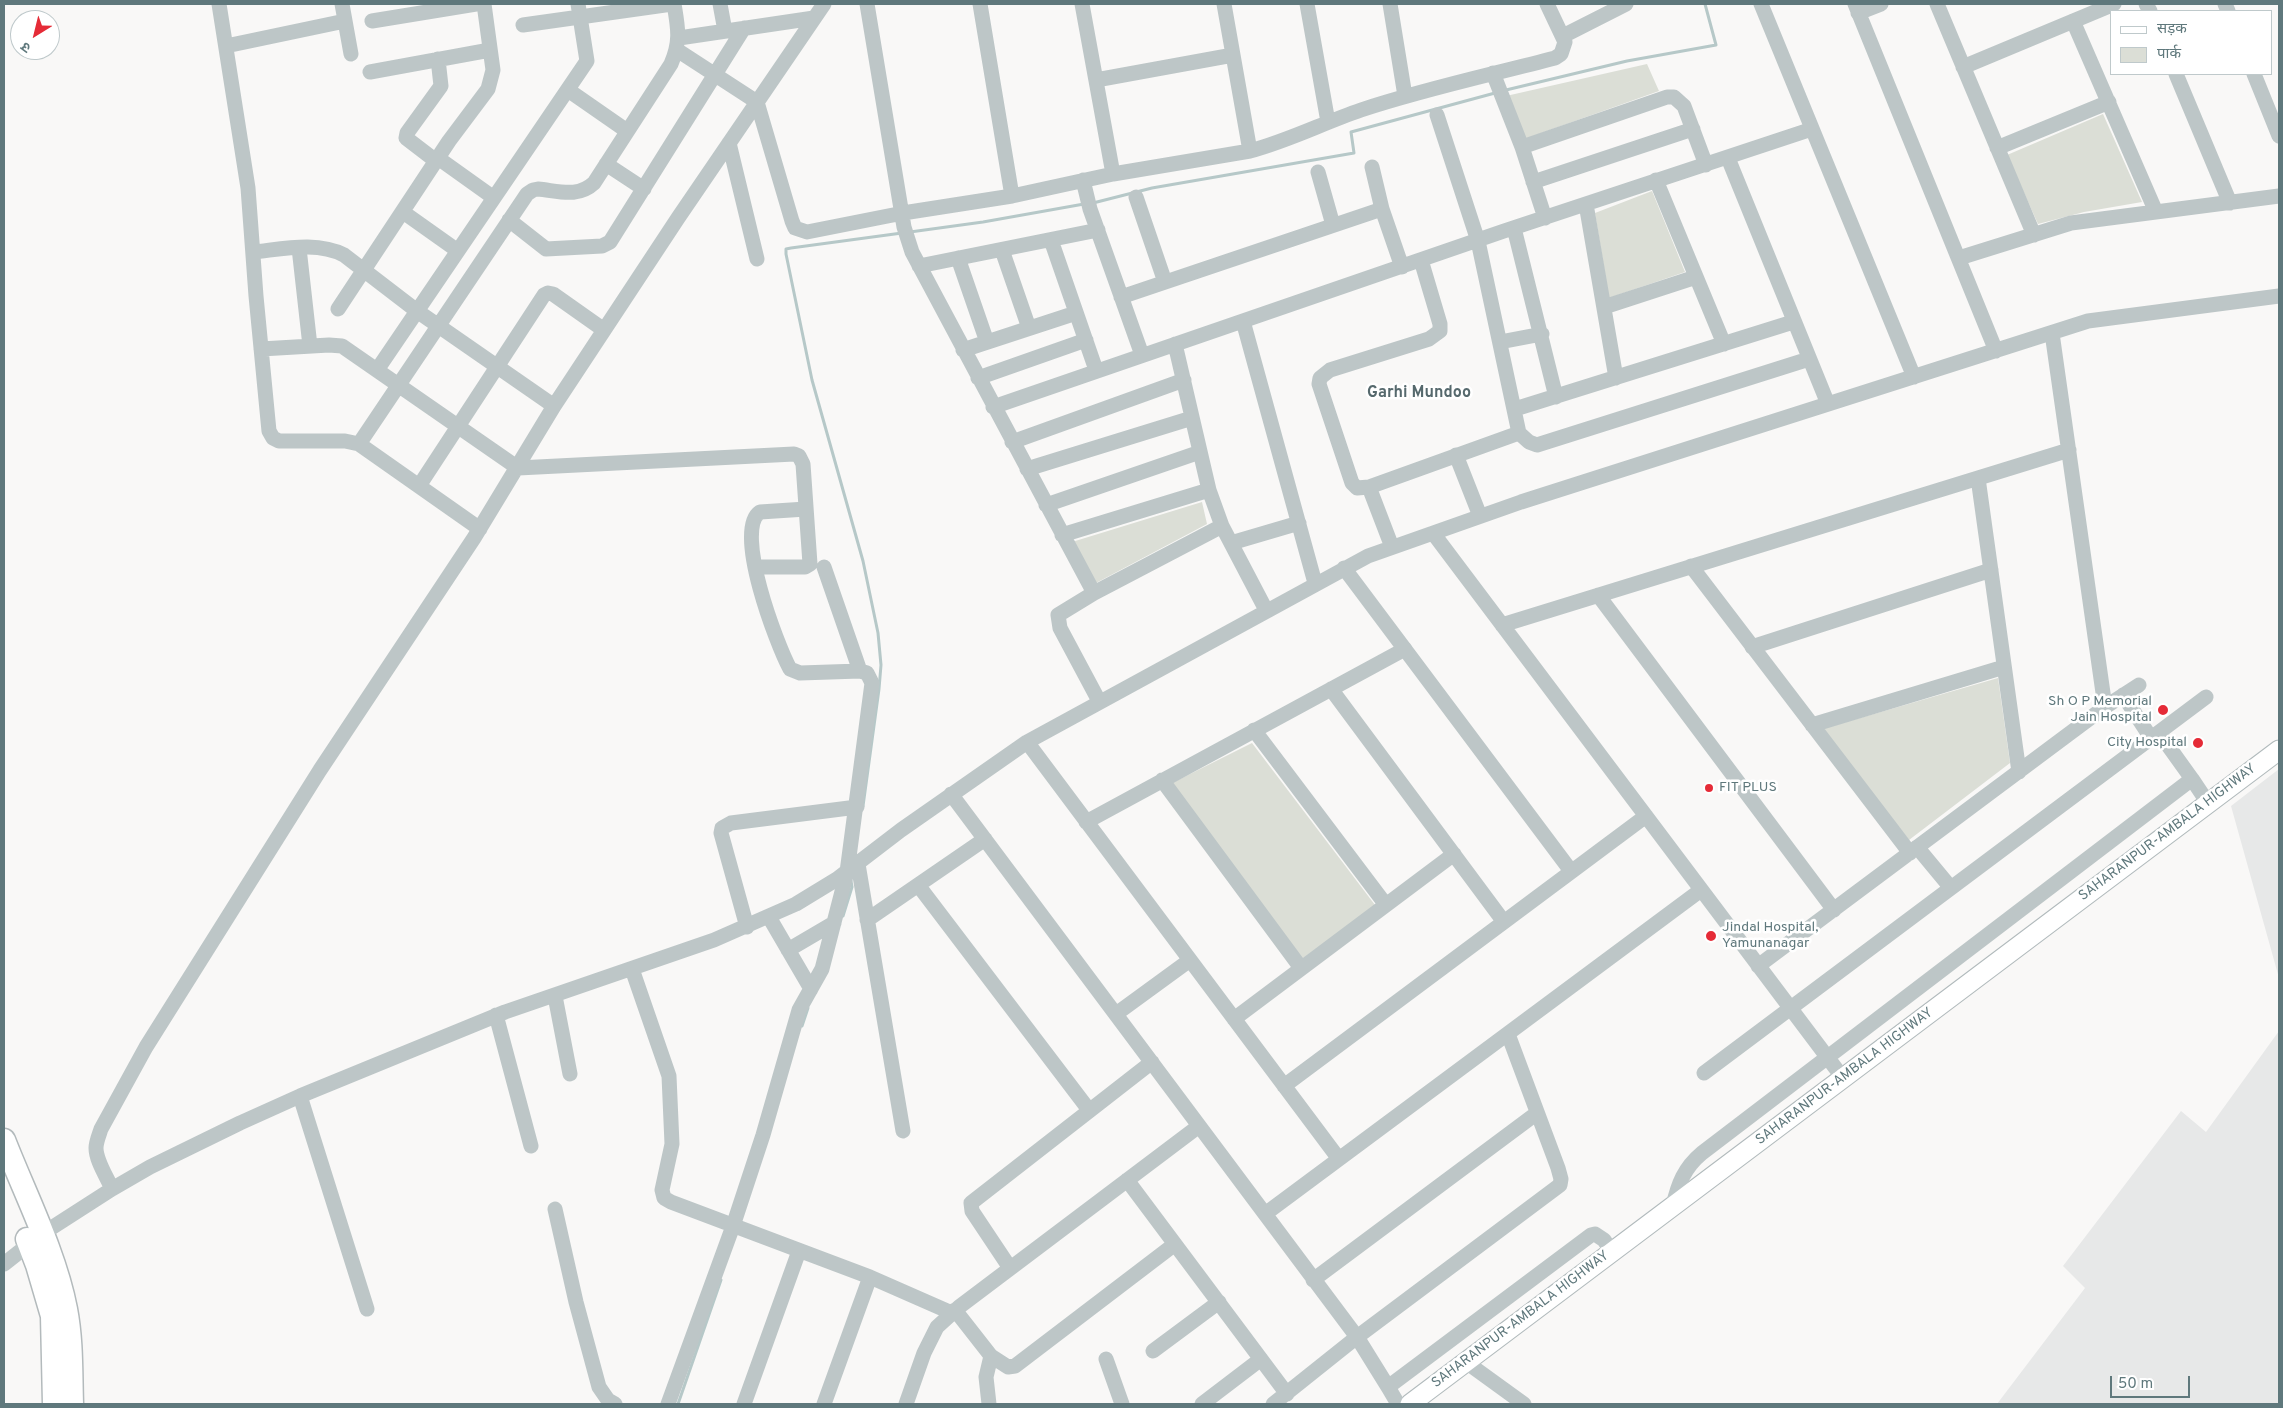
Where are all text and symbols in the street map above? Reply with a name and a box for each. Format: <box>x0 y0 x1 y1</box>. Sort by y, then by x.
north arrow <box>10 10 60 60</box>
legend <box>2110 10 2273 75</box>
text: सड़क <box>2157 20 2187 39</box>
text: उ <box>18 37 35 56</box>
text: पार्क <box>2157 45 2181 64</box>
district label: Garhi Mundoo <box>1367 384 1471 404</box>
place label: Sh O P Memorial Jain Hospital <box>2048 694 2152 726</box>
marker: Sh O P Memorial Jain Hospital <box>2156 703 2170 717</box>
place label: City Hospital <box>2107 735 2187 751</box>
marker: City Hospital <box>2191 736 2205 750</box>
street label: SAHARANPUR-AMBALA HIGHWAY <box>2076 761 2260 905</box>
place label: FIT PLUS <box>1719 780 1777 796</box>
marker: FIT PLUS <box>1703 782 1715 794</box>
place label: Jindal Hospital, Yamunanagar <box>1722 920 1818 952</box>
marker: Jindal Hospital, Yamunanagar <box>1704 929 1718 943</box>
street label: SAHARANPUR-AMBALA HIGHWAY <box>1753 1005 1937 1149</box>
street label: SAHARANPUR-AMBALA HIGHWAY <box>1429 1248 1613 1392</box>
scale bar <box>2113 1366 2193 1398</box>
text: 50 m <box>2118 1375 2153 1394</box>

